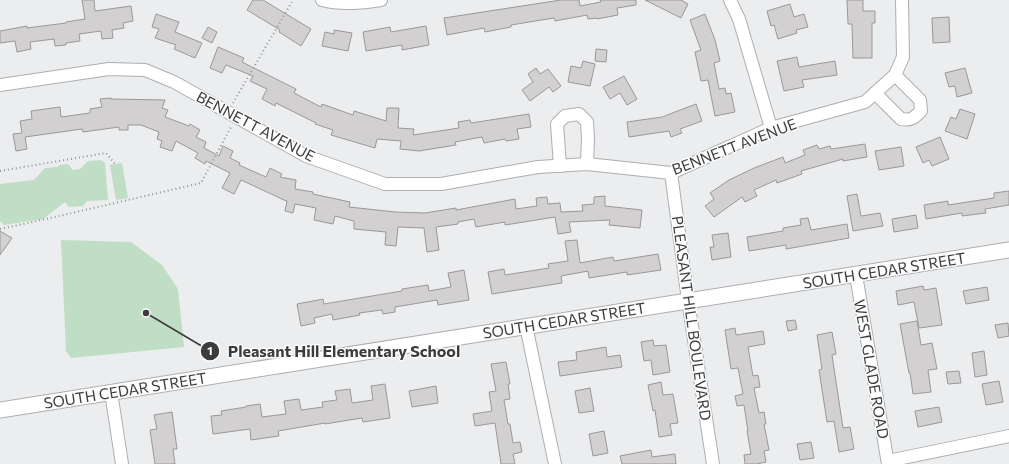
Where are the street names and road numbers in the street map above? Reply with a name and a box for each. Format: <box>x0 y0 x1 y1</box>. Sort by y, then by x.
street label: BENNETT AVENUE <box>194 87 319 165</box>
street label: BENNETT AVENUE <box>669 114 799 178</box>
street label: PLEASANT HILL BOULEVARD <box>669 214 715 422</box>
street label: SOUTH CEDAR STREET <box>801 248 967 292</box>
street label: SOUTH CEDAR STREET <box>481 298 647 342</box>
street label: WEST GLADE ROAD <box>851 298 893 440</box>
street label: SOUTH CEDAR STREET <box>42 368 208 412</box>

